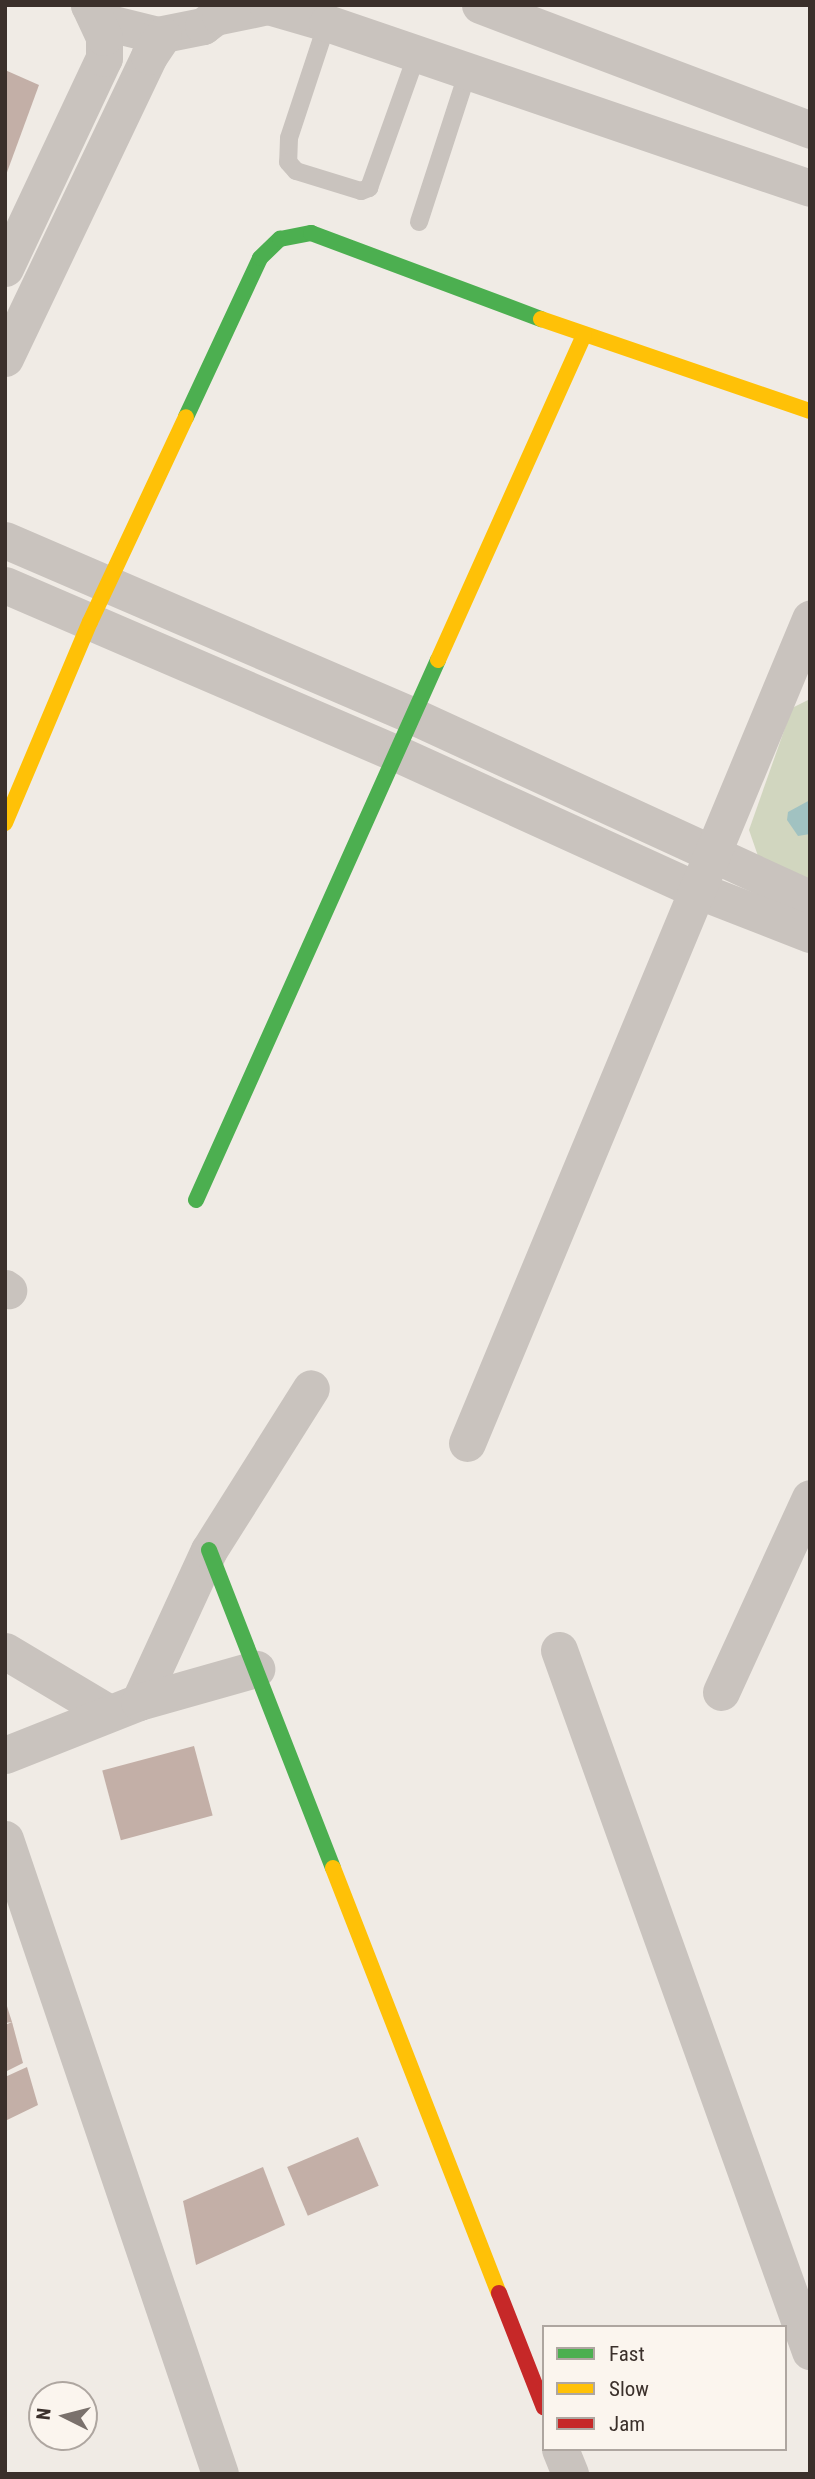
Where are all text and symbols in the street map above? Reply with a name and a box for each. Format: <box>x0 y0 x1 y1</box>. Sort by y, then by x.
legend <box>542 2325 787 2451</box>
text: Fast <box>609 2342 645 2366</box>
text: Slow <box>609 2377 649 2401</box>
north arrow <box>28 2381 98 2451</box>
text: N <box>32 2407 56 2421</box>
text: Jam <box>609 2412 645 2436</box>

